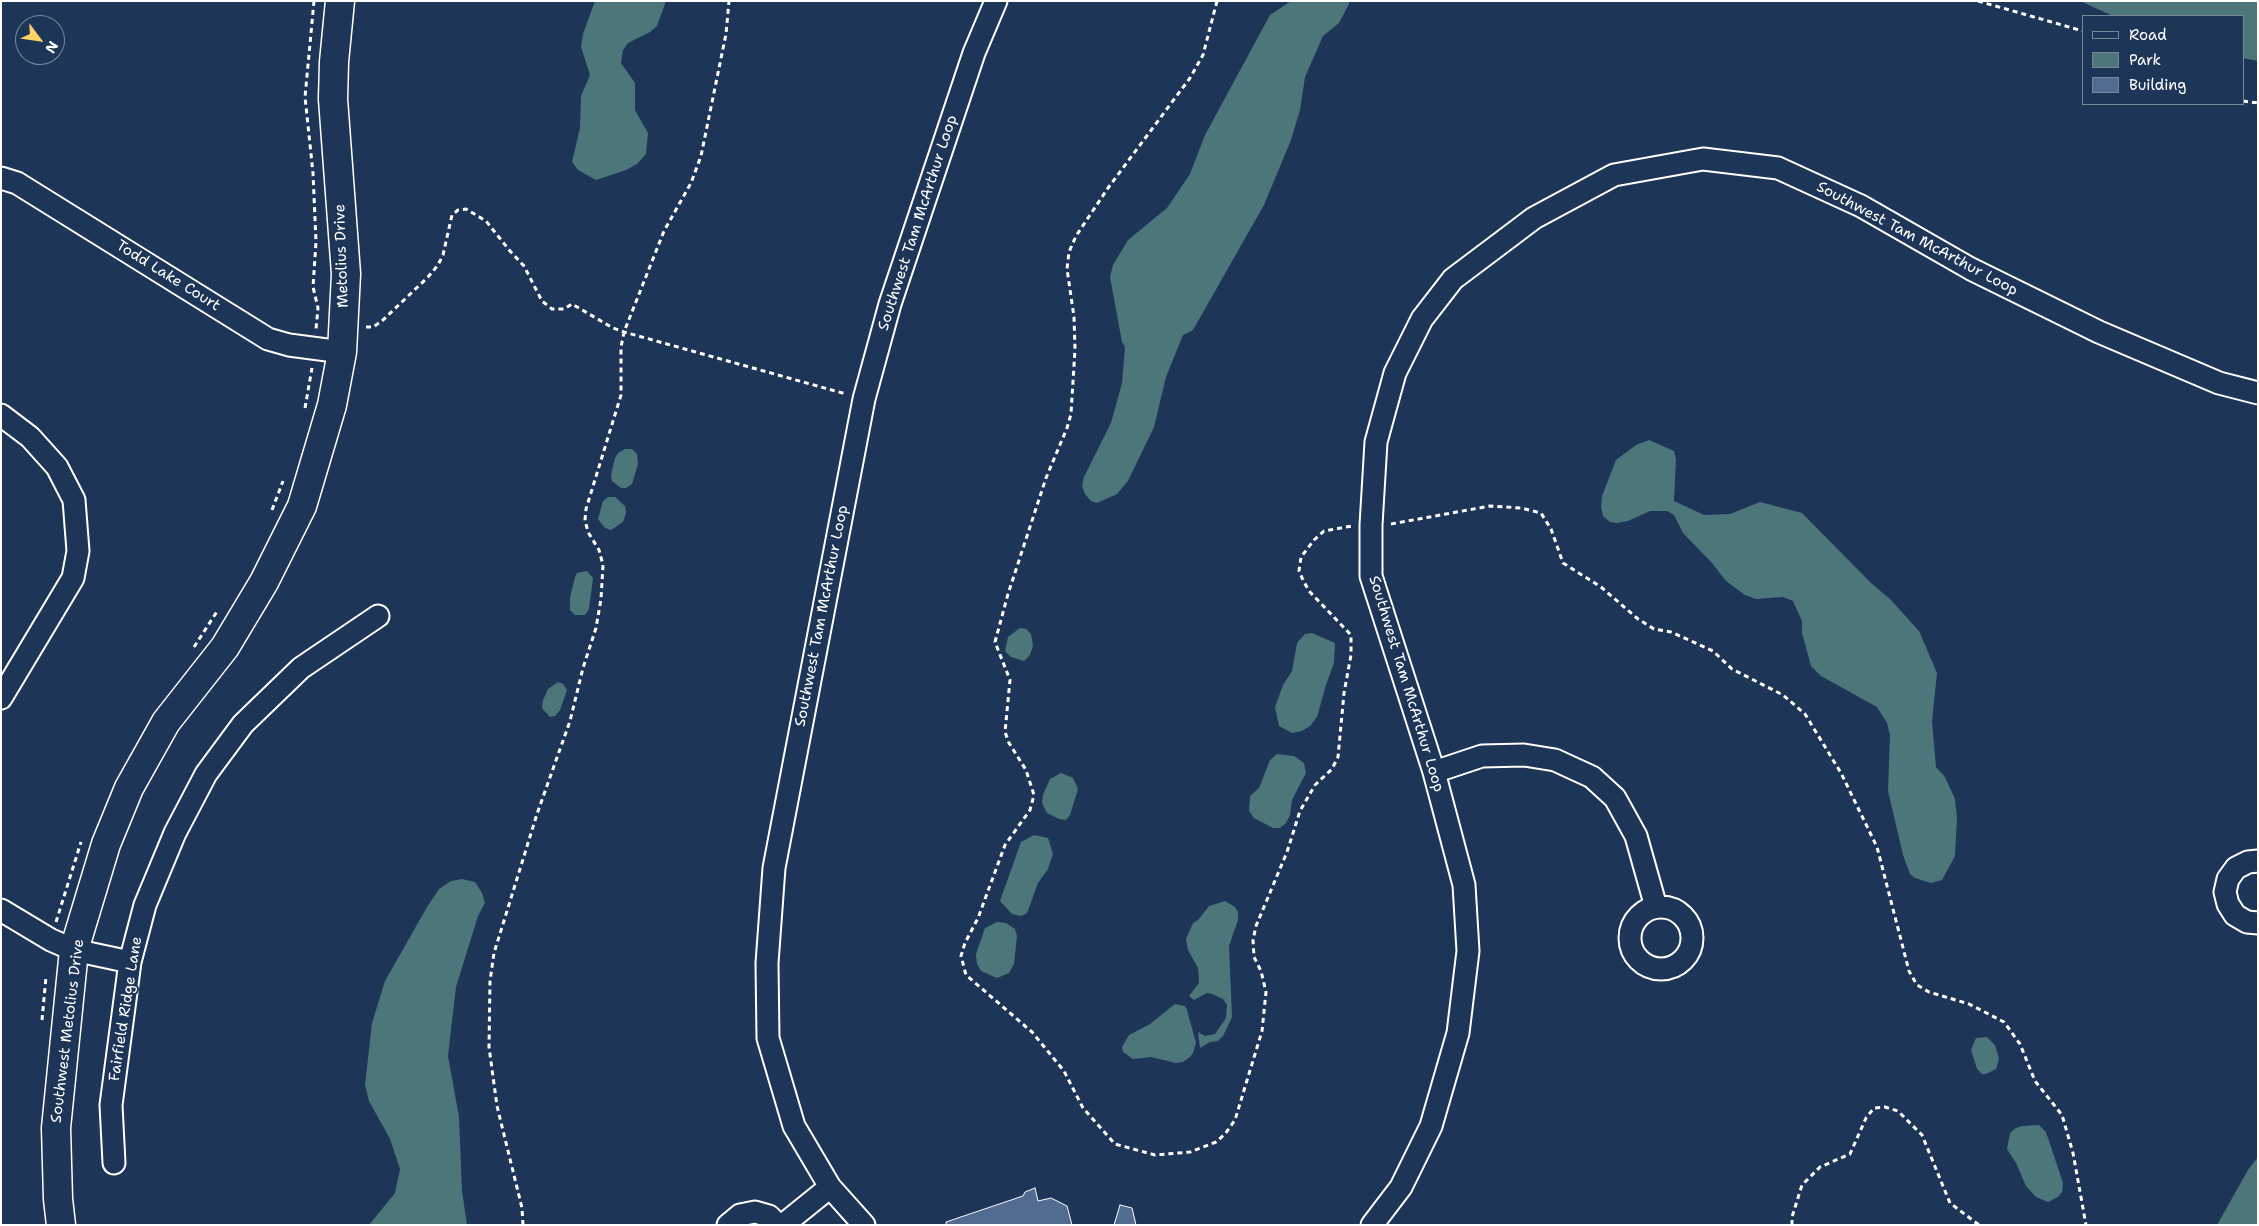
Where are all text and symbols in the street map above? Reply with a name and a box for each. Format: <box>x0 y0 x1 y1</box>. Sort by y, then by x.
north arrow <box>15 15 65 65</box>
legend <box>2082 15 2244 105</box>
text: Road <box>2129 25 2167 45</box>
text: N <box>41 38 63 57</box>
text: Park <box>2129 50 2161 70</box>
text: Building <box>2129 75 2186 95</box>
street label: Southwest Tam McArthur Loop <box>875 113 961 333</box>
street label: Southwest Tam McArthur Loop <box>1813 178 2021 300</box>
street label: Metolius Drive <box>331 204 353 308</box>
street label: Todd Lake Court <box>113 237 223 315</box>
street label: Southwest Tam McArthur Loop <box>792 504 852 728</box>
street label: Southwest Tam McArthur Loop <box>1364 574 1448 794</box>
street label: Fairfield Ridge Lane <box>106 935 146 1083</box>
street label: Southwest Metolius Drive <box>48 938 88 1124</box>

